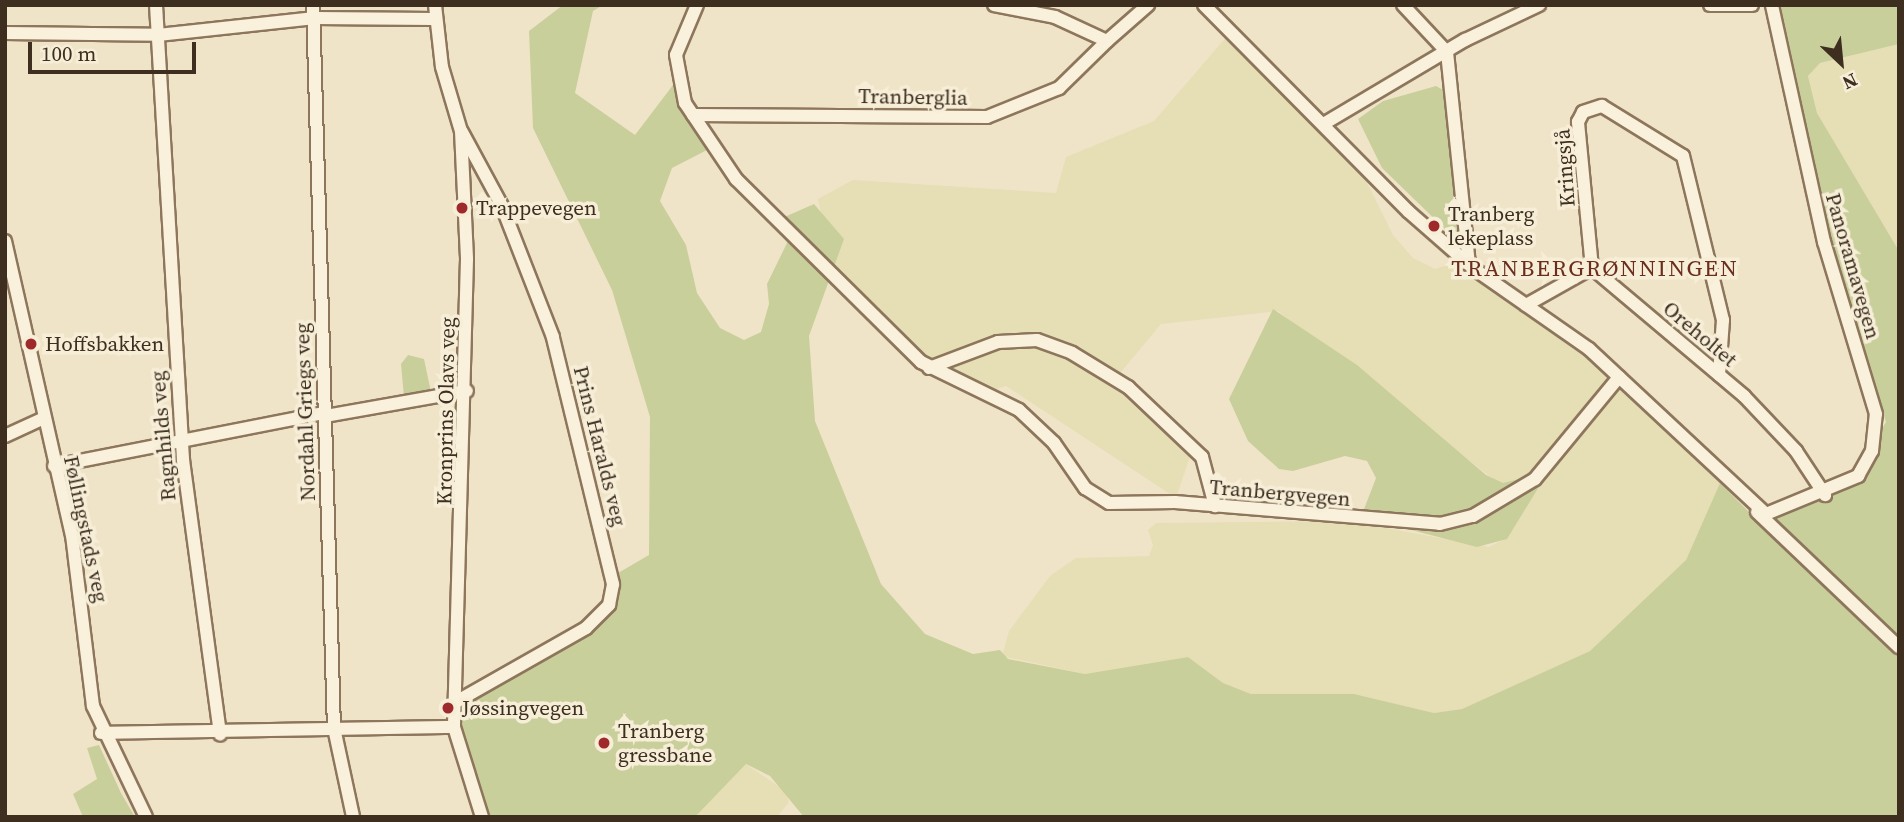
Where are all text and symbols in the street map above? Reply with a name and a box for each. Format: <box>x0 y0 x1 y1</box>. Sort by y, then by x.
scale bar <box>32 28 200 72</box>
north arrow <box>1806 28 1876 98</box>
text: 100 m <box>41 39 96 68</box>
text: N <box>1838 67 1862 97</box>
street label: Tranberglia <box>858 83 968 111</box>
street label: Kringsjå <box>1550 128 1580 208</box>
street label: Panoramavegen <box>1820 190 1886 342</box>
place label: Trappevegen <box>476 195 597 221</box>
marker: Trappevegen <box>454 200 470 216</box>
place label: Tranberg lekeplass <box>1448 201 1534 251</box>
marker: Tranberg lekeplass <box>1426 218 1442 234</box>
district label: TRANBERGRØNNINGEN <box>1453 254 1737 282</box>
street label: Oreholtet <box>1658 296 1742 372</box>
street label: Kronprins Olavs veg <box>432 317 460 505</box>
street label: Nordahl Griegs veg <box>289 322 321 502</box>
place label: Hoffsbakken <box>45 331 164 357</box>
marker: Hoffsbakken <box>23 336 39 352</box>
street label: Prins Haralds veg <box>568 363 632 529</box>
street label: Ragnhilds veg <box>145 370 181 502</box>
street label: Føllingstads veg <box>58 453 114 605</box>
street label: Tranbergvegen <box>1208 474 1352 512</box>
place label: Jøssingvegen <box>462 695 584 721</box>
marker: Jøssingvegen <box>440 700 456 716</box>
place label: Tranberg gressbane <box>618 718 712 768</box>
marker: Tranberg gressbane <box>596 735 612 751</box>

